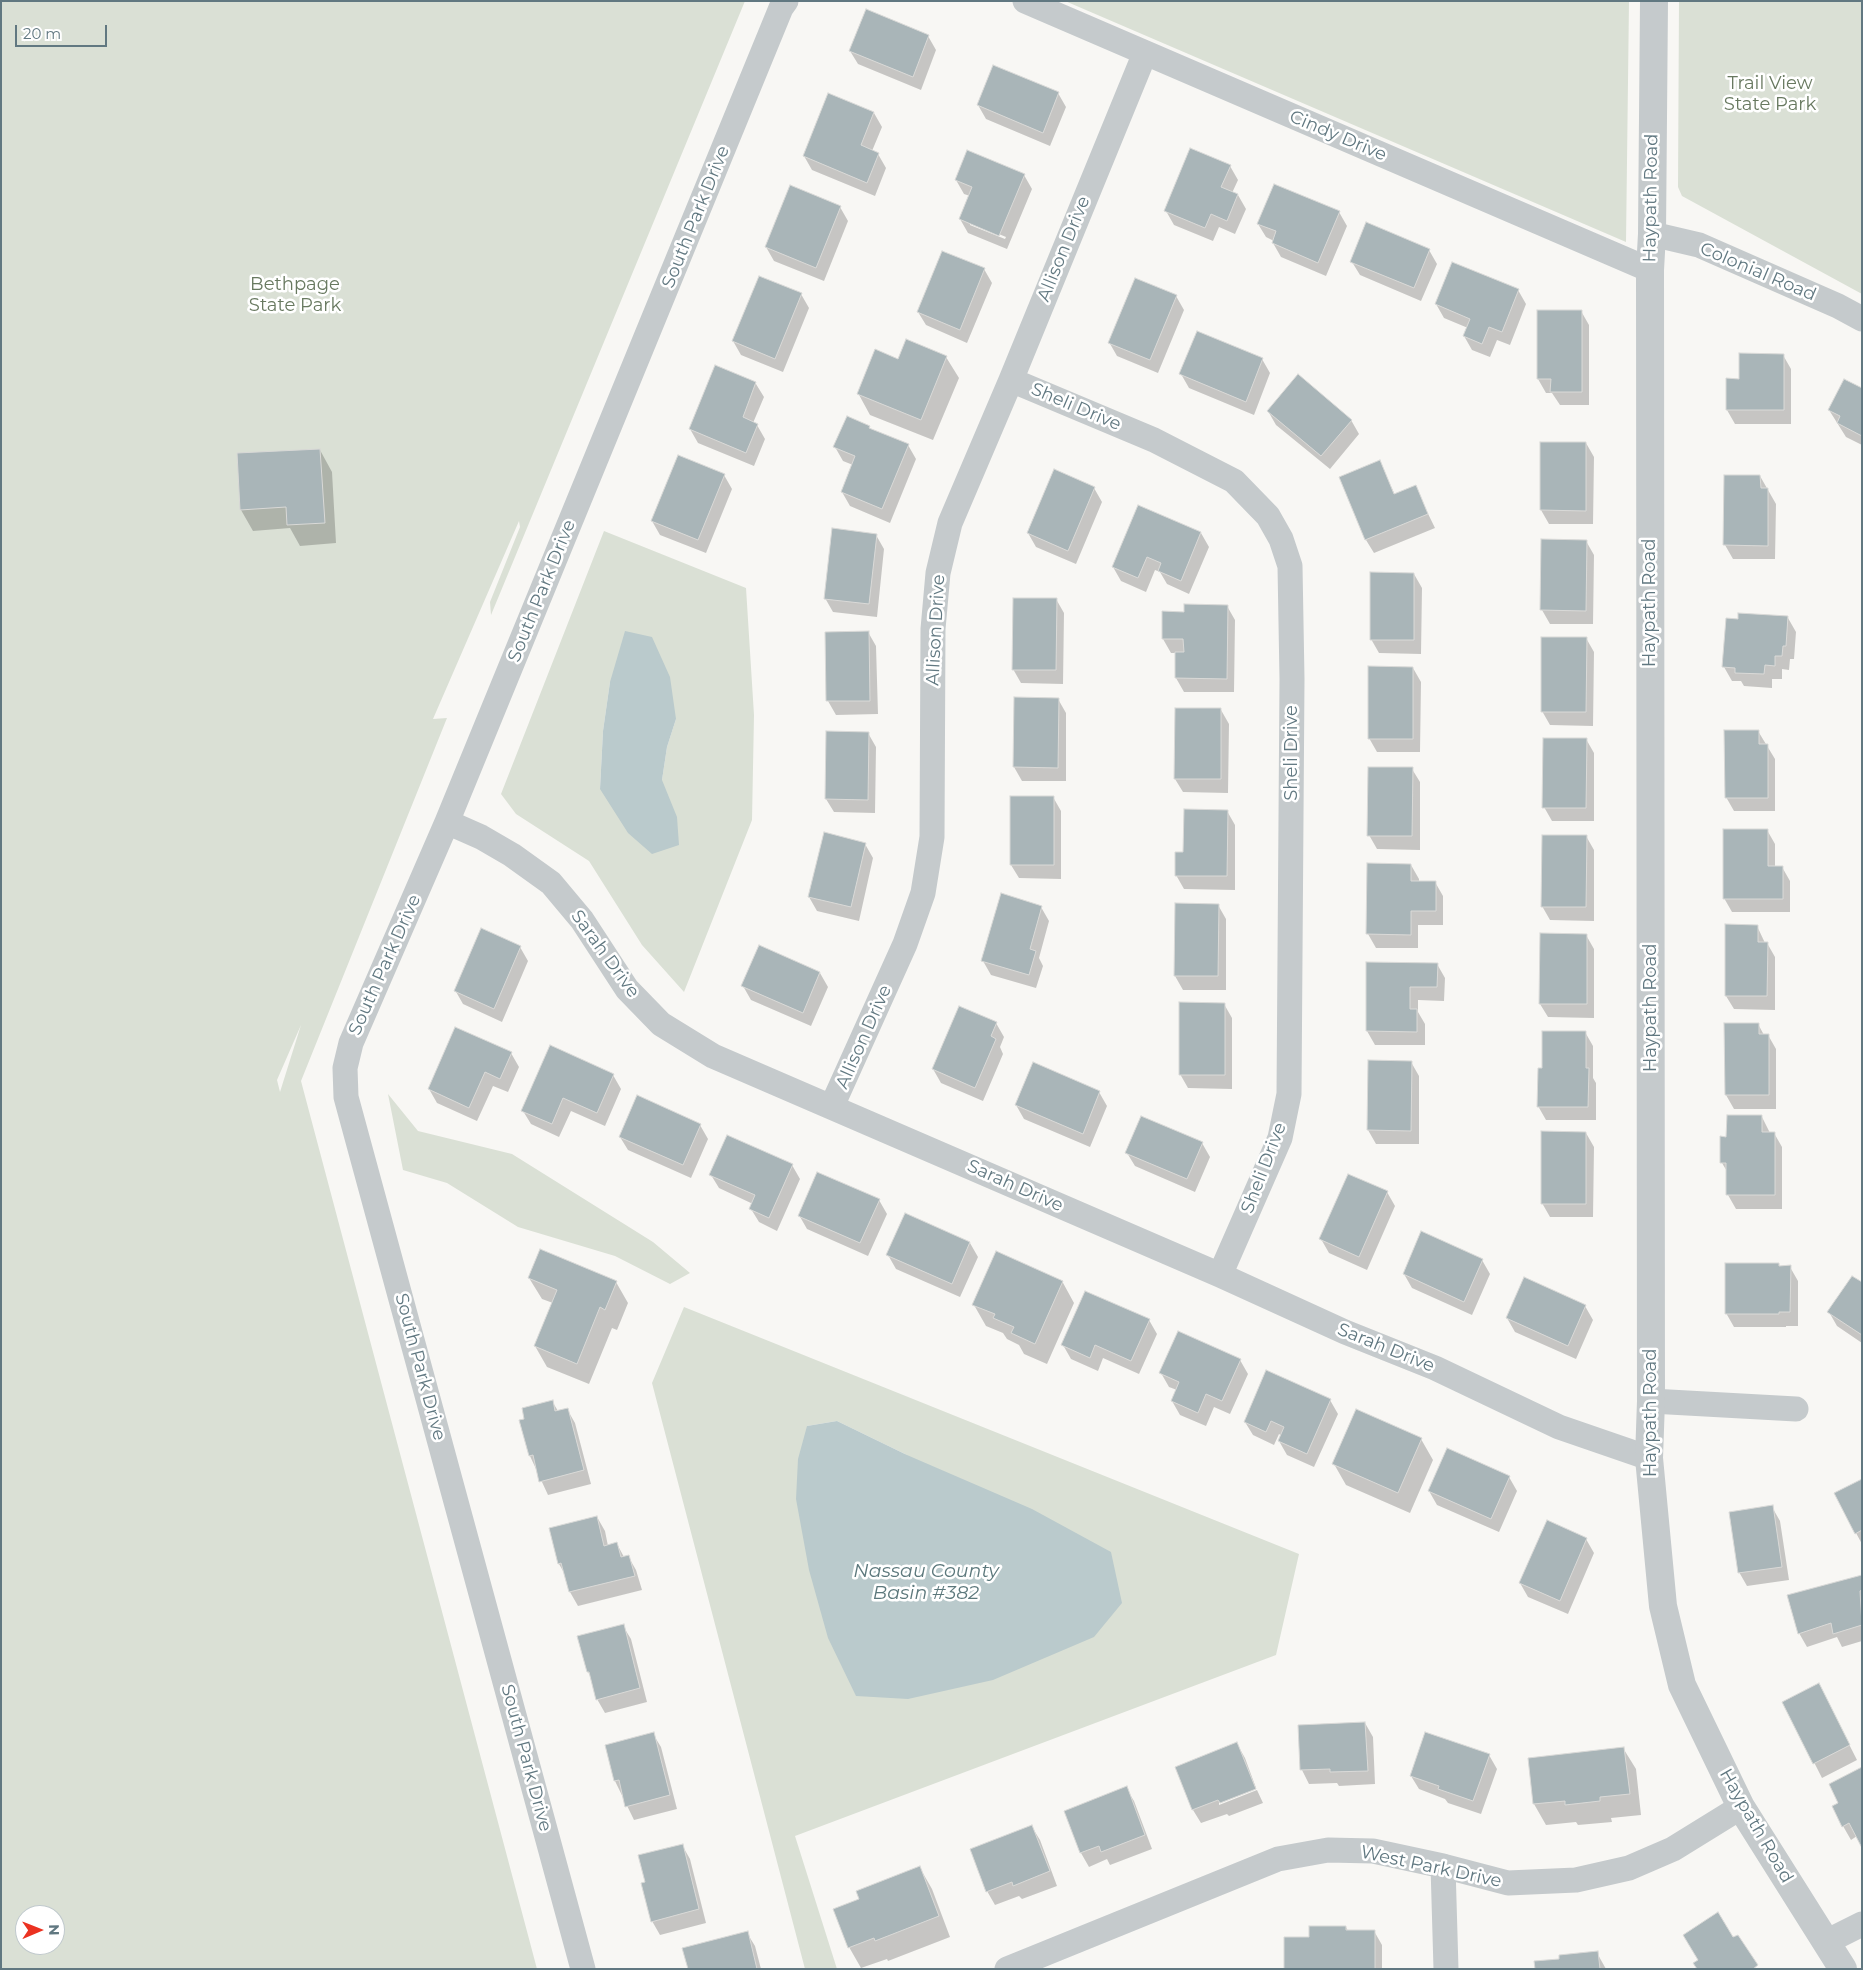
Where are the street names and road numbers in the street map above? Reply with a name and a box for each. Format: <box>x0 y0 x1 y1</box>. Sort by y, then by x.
street label: Cindy Drive <box>1286 106 1390 166</box>
street label: Haypath Road <box>1639 133 1663 263</box>
street label: South Park Drive <box>658 143 734 291</box>
street label: Allison Drive <box>1033 193 1095 305</box>
street label: Colonial Road <box>1697 238 1819 306</box>
street label: Sheli Drive <box>1028 378 1124 436</box>
street label: South Park Drive <box>504 517 580 665</box>
street label: Haypath Road <box>1639 539 1661 667</box>
street label: Allison Drive <box>922 574 950 686</box>
street label: Sheli Drive <box>1281 705 1303 801</box>
street label: South Park Drive <box>344 891 426 1039</box>
street label: Sarah Drive <box>566 906 644 1002</box>
street label: Haypath Road <box>1640 944 1662 1072</box>
street label: Allison Drive <box>831 982 897 1092</box>
street label: Sheli Drive <box>1237 1119 1291 1217</box>
street label: Sarah Drive <box>964 1155 1066 1217</box>
street label: South Park Drive <box>390 1291 450 1443</box>
street label: Sarah Drive <box>1334 1319 1438 1377</box>
street label: Haypath Road <box>1640 1349 1662 1477</box>
street label: South Park Drive <box>496 1682 556 1834</box>
street label: Haypath Road <box>1714 1765 1798 1887</box>
street label: West Park Drive <box>1358 1842 1504 1892</box>

